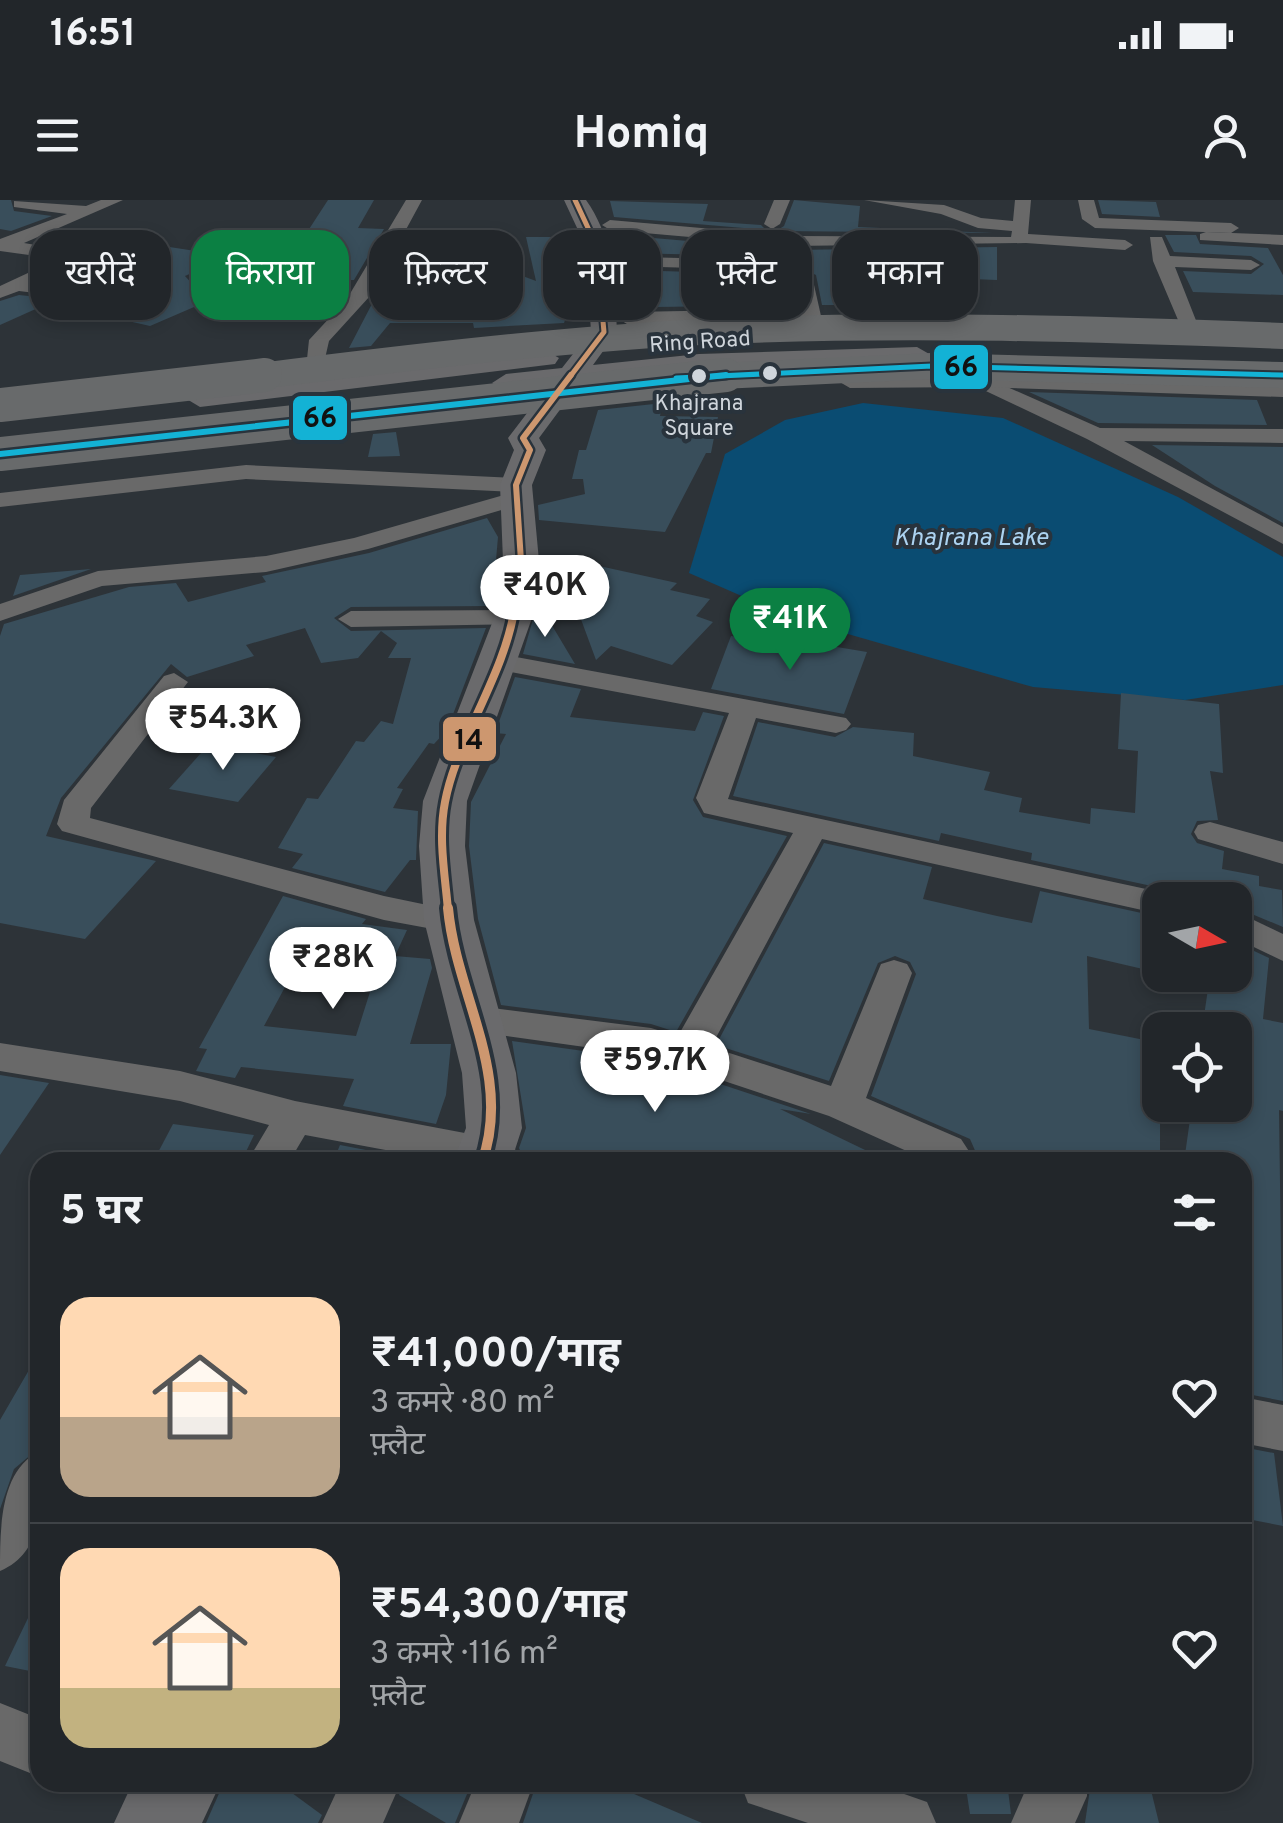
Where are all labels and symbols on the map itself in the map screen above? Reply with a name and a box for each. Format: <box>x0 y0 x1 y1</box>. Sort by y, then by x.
street label: Ring Road <box>648 326 752 360</box>
line badge: 66 <box>932 343 990 391</box>
text: 66 <box>944 351 978 387</box>
unlabelled marker <box>760 363 780 383</box>
marker: Khajrana Square <box>689 366 709 386</box>
place label: Khajrana Square <box>655 391 743 443</box>
line badge: 66 <box>291 394 349 442</box>
text: 66 <box>303 402 337 438</box>
water label: Khajrana Lake <box>894 523 1049 555</box>
pin: ₹40K <box>486 555 604 640</box>
pin: ₹41K <box>731 588 849 673</box>
pin: ₹54.3K <box>142 688 304 773</box>
line badge: 14 <box>441 715 498 763</box>
text: 14 <box>454 724 484 760</box>
north arrow <box>1142 882 1252 992</box>
pin: ₹28K <box>274 927 392 1012</box>
pin: ₹59.7K <box>574 1030 736 1115</box>

